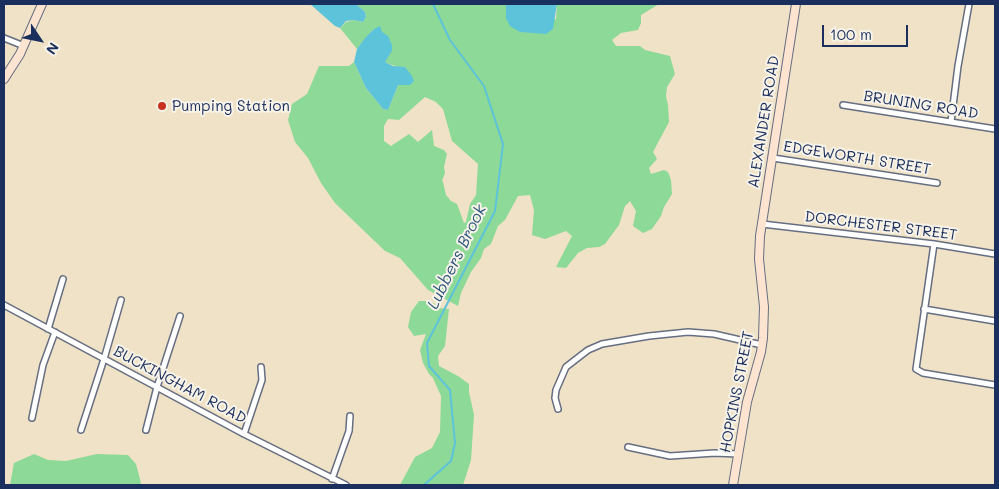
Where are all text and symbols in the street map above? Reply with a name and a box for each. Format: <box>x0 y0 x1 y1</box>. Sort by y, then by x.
north arrow <box>15 15 65 65</box>
scale bar <box>824 15 910 47</box>
text: 100 m <box>830 24 872 44</box>
text: N <box>42 39 64 58</box>
street label: ALEXANDER ROAD <box>745 55 783 189</box>
street label: BRUNING ROAD <box>862 87 980 123</box>
place label: Pumping Station <box>172 97 290 115</box>
marker: Pumping Station <box>156 100 168 112</box>
street label: EDGEWORTH STREET <box>782 137 932 179</box>
water label: Lubbers Brook <box>423 202 491 312</box>
street label: DORCHESTER STREET <box>804 208 958 244</box>
street label: HOPKINS STREET <box>716 330 758 454</box>
street label: BUCKINGHAM ROAD <box>110 342 250 428</box>

